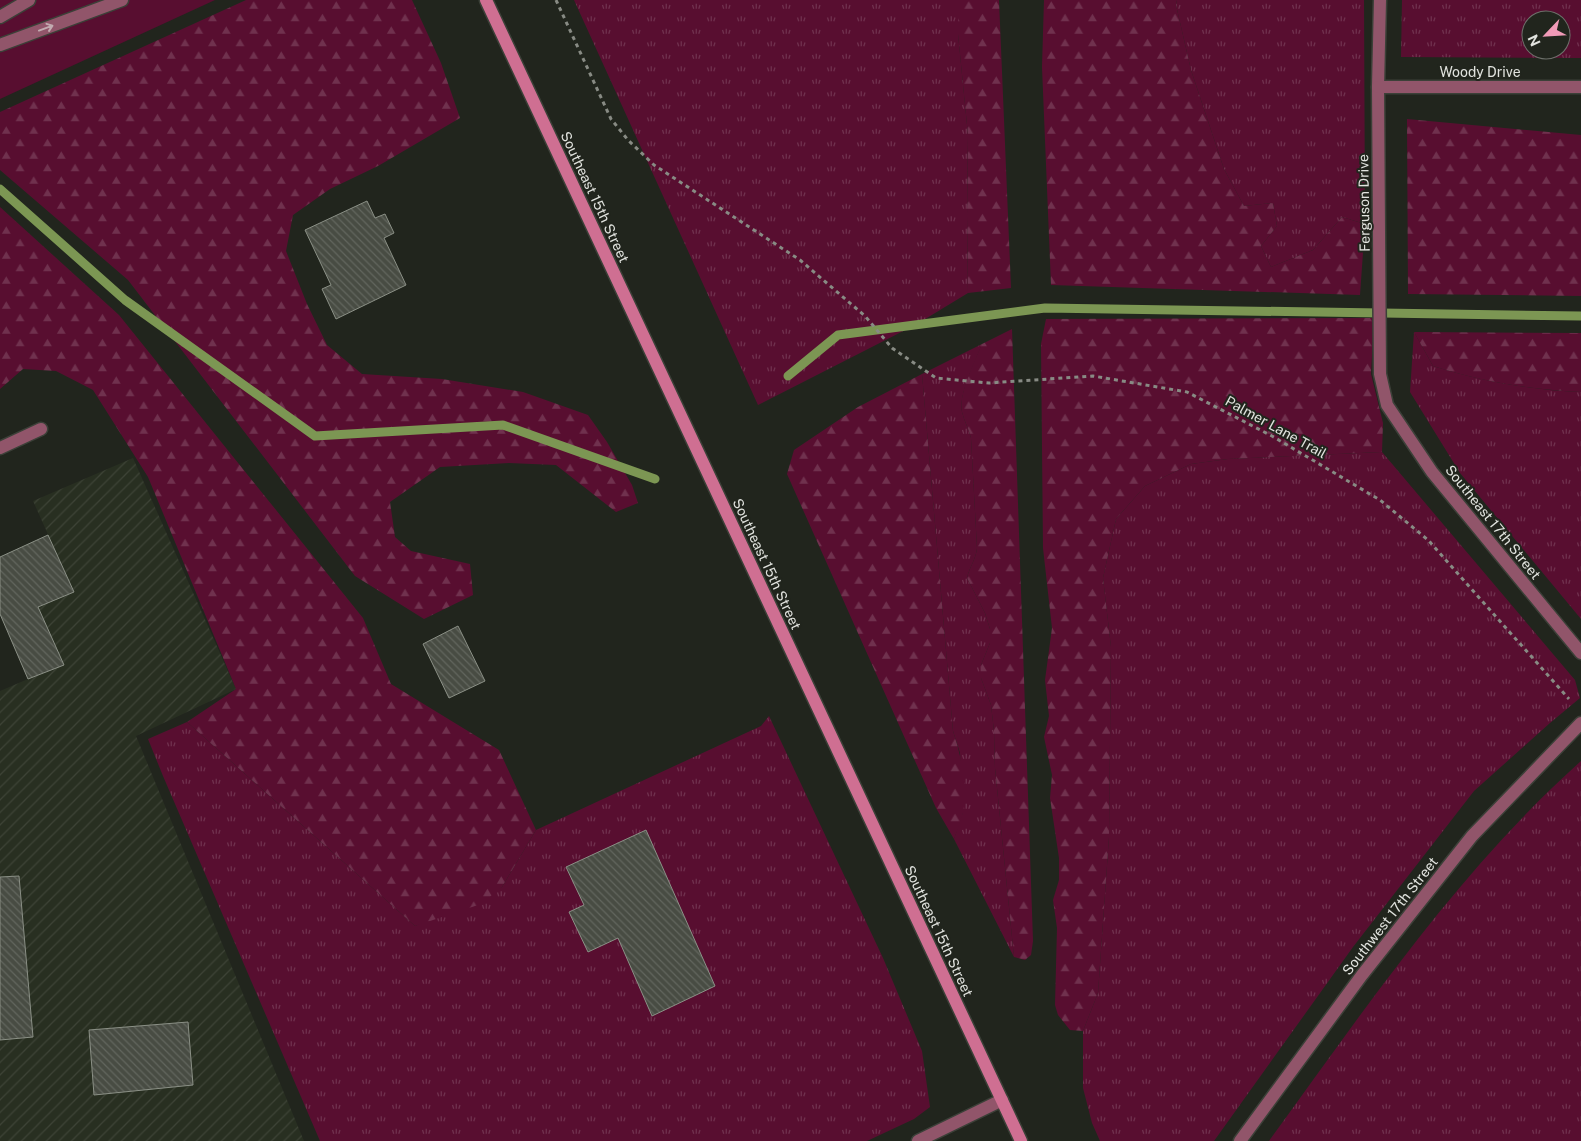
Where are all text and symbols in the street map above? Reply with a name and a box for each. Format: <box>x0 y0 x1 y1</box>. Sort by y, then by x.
north arrow <box>1521 10 1571 60</box>
one-way arrow <box>38 23 53 32</box>
text: N <box>1525 32 1544 49</box>
street label: Woody Drive <box>1439 64 1521 80</box>
street label: Southeast 15th Street <box>558 129 632 265</box>
street label: Ferguson Drive <box>1355 154 1373 252</box>
street label: Palmer Lane Trail <box>1223 393 1329 461</box>
street label: Southeast 17th Street <box>1442 462 1544 582</box>
street label: Southeast 15th Street <box>730 496 804 632</box>
street label: Southwest 17th Street <box>1339 854 1441 978</box>
street label: Southeast 15th Street <box>902 863 976 999</box>

